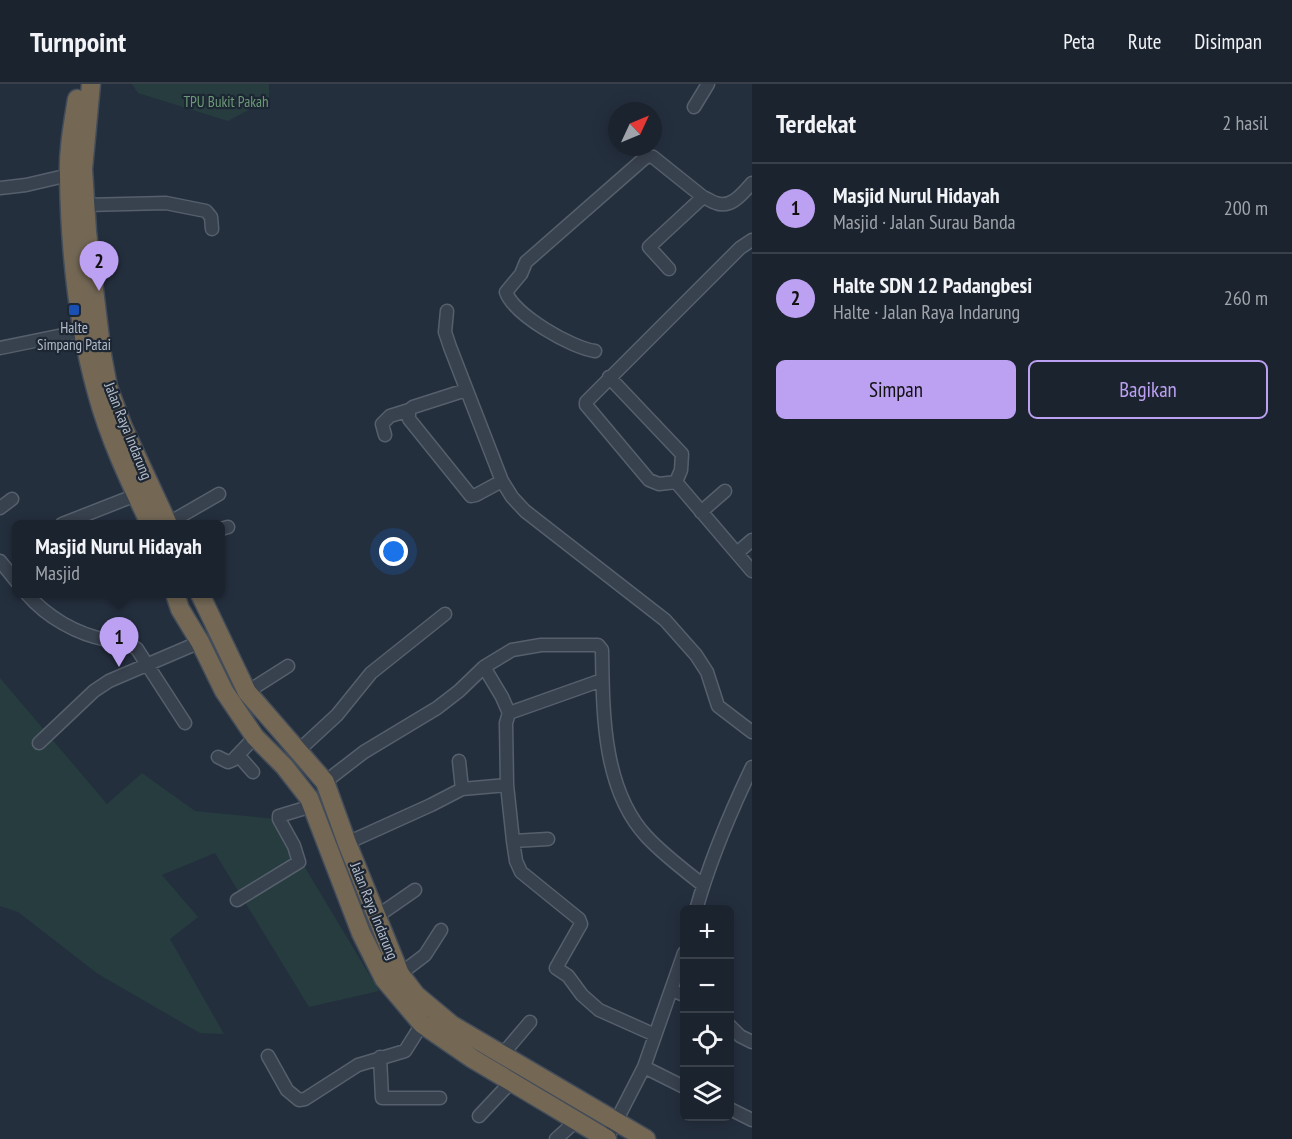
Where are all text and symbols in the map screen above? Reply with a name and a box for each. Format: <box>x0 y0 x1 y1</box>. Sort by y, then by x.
text: Turnpoint <box>30 23 126 60</box>
text: Peta <box>1063 28 1095 55</box>
text: Rute <box>1128 28 1161 55</box>
text: Disimpan <box>1194 28 1262 55</box>
park label: TPU Bukit Pakah <box>183 92 269 111</box>
north arrow <box>608 102 662 156</box>
text: Terdekat <box>776 107 856 140</box>
text: 2 hasil <box>1222 110 1268 136</box>
text: Masjid Nurul Hidayah <box>833 181 1000 209</box>
text: 1 <box>791 195 800 221</box>
text: 200 m <box>1224 195 1268 221</box>
text: Masjid · Jalan Surau Banda <box>833 209 1016 235</box>
pin: 2 <box>80 242 118 291</box>
text: Halte SDN 12 Padangbesi <box>833 271 1032 299</box>
text: 2 <box>791 285 800 311</box>
text: 260 m <box>1224 285 1268 311</box>
text: Halte · Jalan Raya Indarung <box>833 299 1020 325</box>
marker: Halte Simpang Patai <box>67 303 81 317</box>
place label: Halte Simpang Patai <box>37 318 111 354</box>
button: Simpan <box>776 360 1016 419</box>
button: Bagikan <box>1028 360 1268 419</box>
street label: Jalan Raya Indarung <box>100 379 157 482</box>
popup <box>12 520 225 598</box>
text: Masjid Nurul Hidayah <box>35 532 202 560</box>
your location <box>379 537 408 566</box>
text: Masjid <box>35 560 80 586</box>
pin: 1 <box>100 618 138 667</box>
street label: Jalan Raya Indarung <box>346 859 403 962</box>
map controls <box>680 905 734 1121</box>
button: + <box>680 905 734 959</box>
button: − <box>680 959 734 1013</box>
button: locate <box>680 1013 734 1067</box>
button: layers <box>680 1067 734 1121</box>

